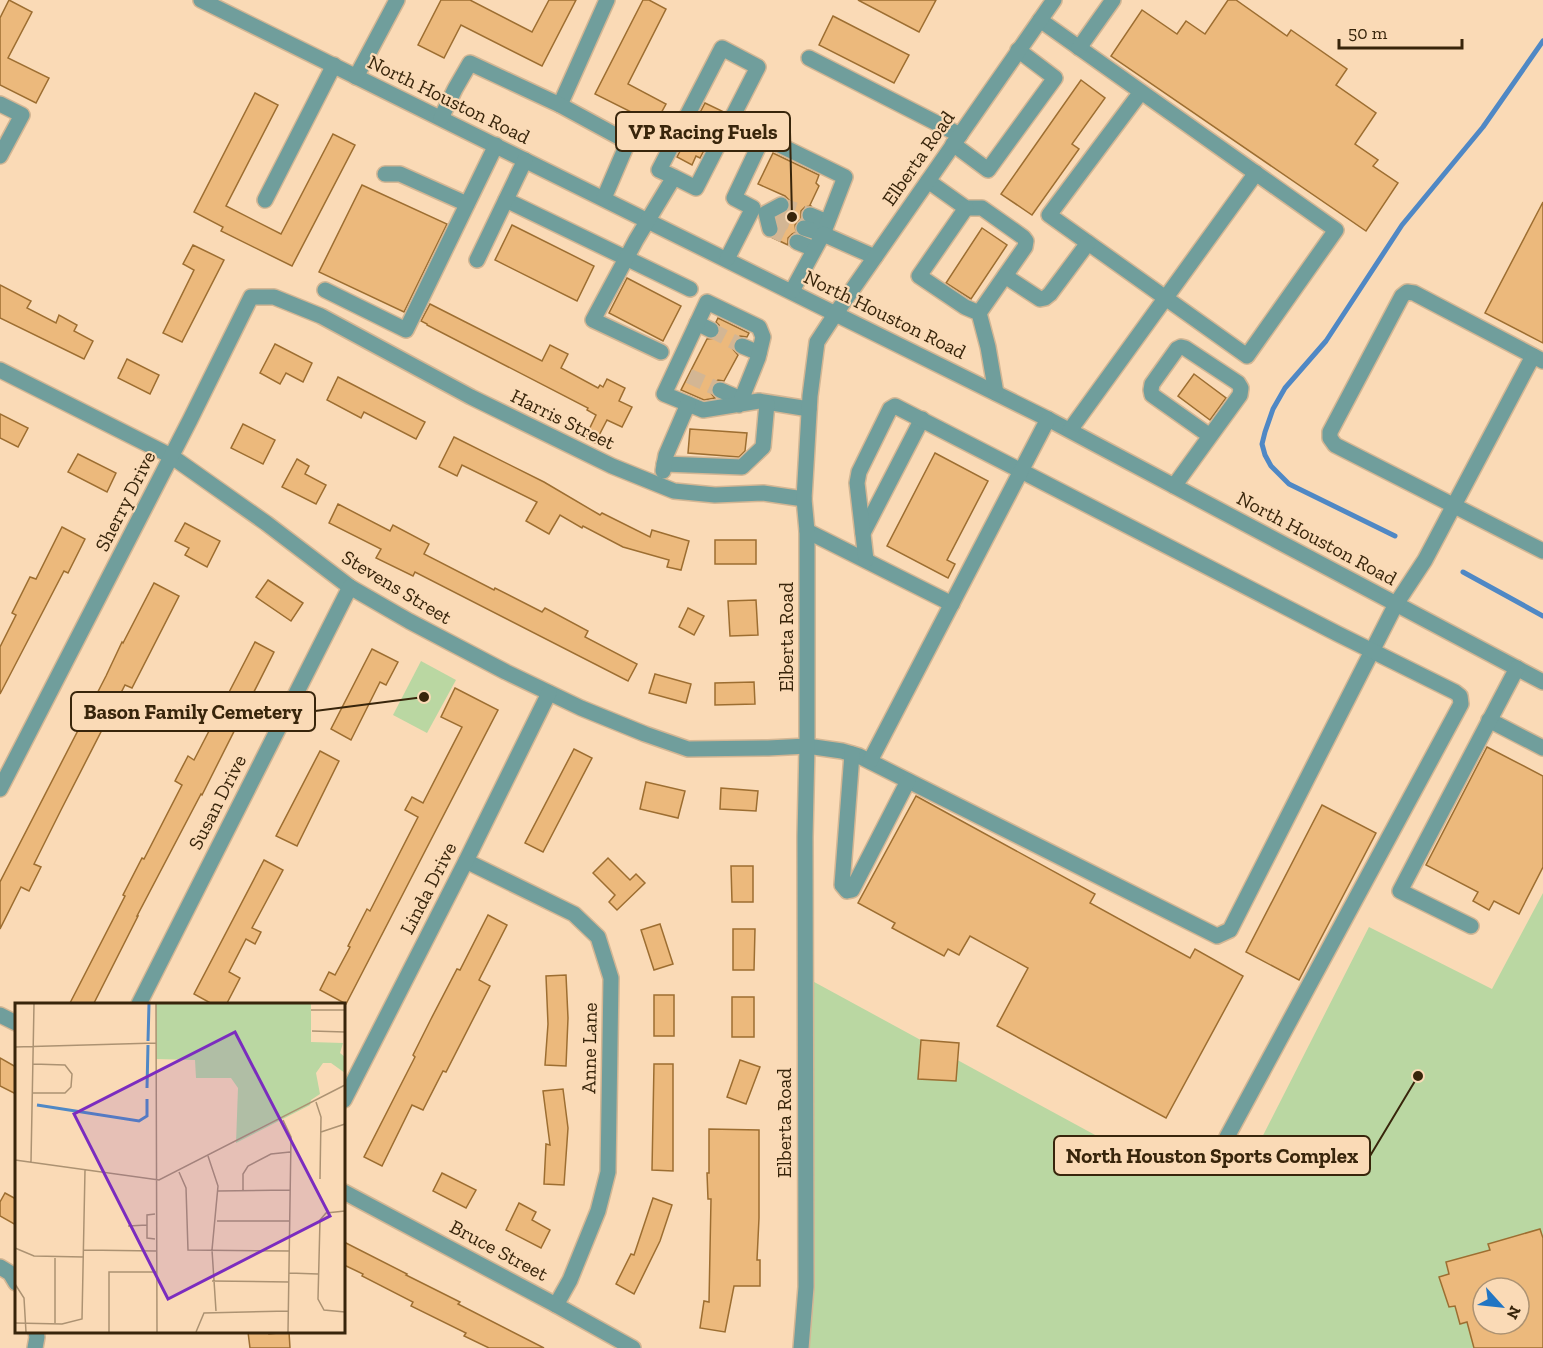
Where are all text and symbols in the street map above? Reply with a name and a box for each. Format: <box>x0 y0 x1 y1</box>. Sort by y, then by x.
scale bar <box>1339 12 1462 50</box>
text: 50 m <box>1348 22 1388 44</box>
street label: North Houston Road <box>364 49 534 149</box>
street label: Elberta Road <box>877 106 959 210</box>
callout: VP Racing Fuels <box>616 112 790 151</box>
text: VP Racing Fuels <box>628 119 778 144</box>
street label: North Houston Road <box>800 264 970 364</box>
street label: Harris Street <box>507 383 620 455</box>
street label: Sherry Drive <box>89 447 161 555</box>
street label: North Houston Road <box>1233 486 1401 590</box>
street label: Stevens Street <box>338 545 457 629</box>
street label: Elberta Road <box>774 582 798 692</box>
callout: Bason Family Cemetery <box>71 692 315 731</box>
text: Bason Family Cemetery <box>83 699 303 724</box>
street label: Susan Drive <box>183 750 251 854</box>
street label: Linda Drive <box>395 838 461 938</box>
street label: Anne Lane <box>576 1002 602 1094</box>
inset map <box>15 1003 345 1333</box>
street label: Elberta Road <box>772 1068 796 1178</box>
callout: North Houston Sports Complex <box>1054 1136 1370 1175</box>
text: North Houston Sports Complex <box>1066 1143 1358 1168</box>
street label: Bruce Street <box>446 1214 553 1286</box>
north arrow <box>1471 1276 1531 1336</box>
text: N <box>1503 1303 1525 1322</box>

